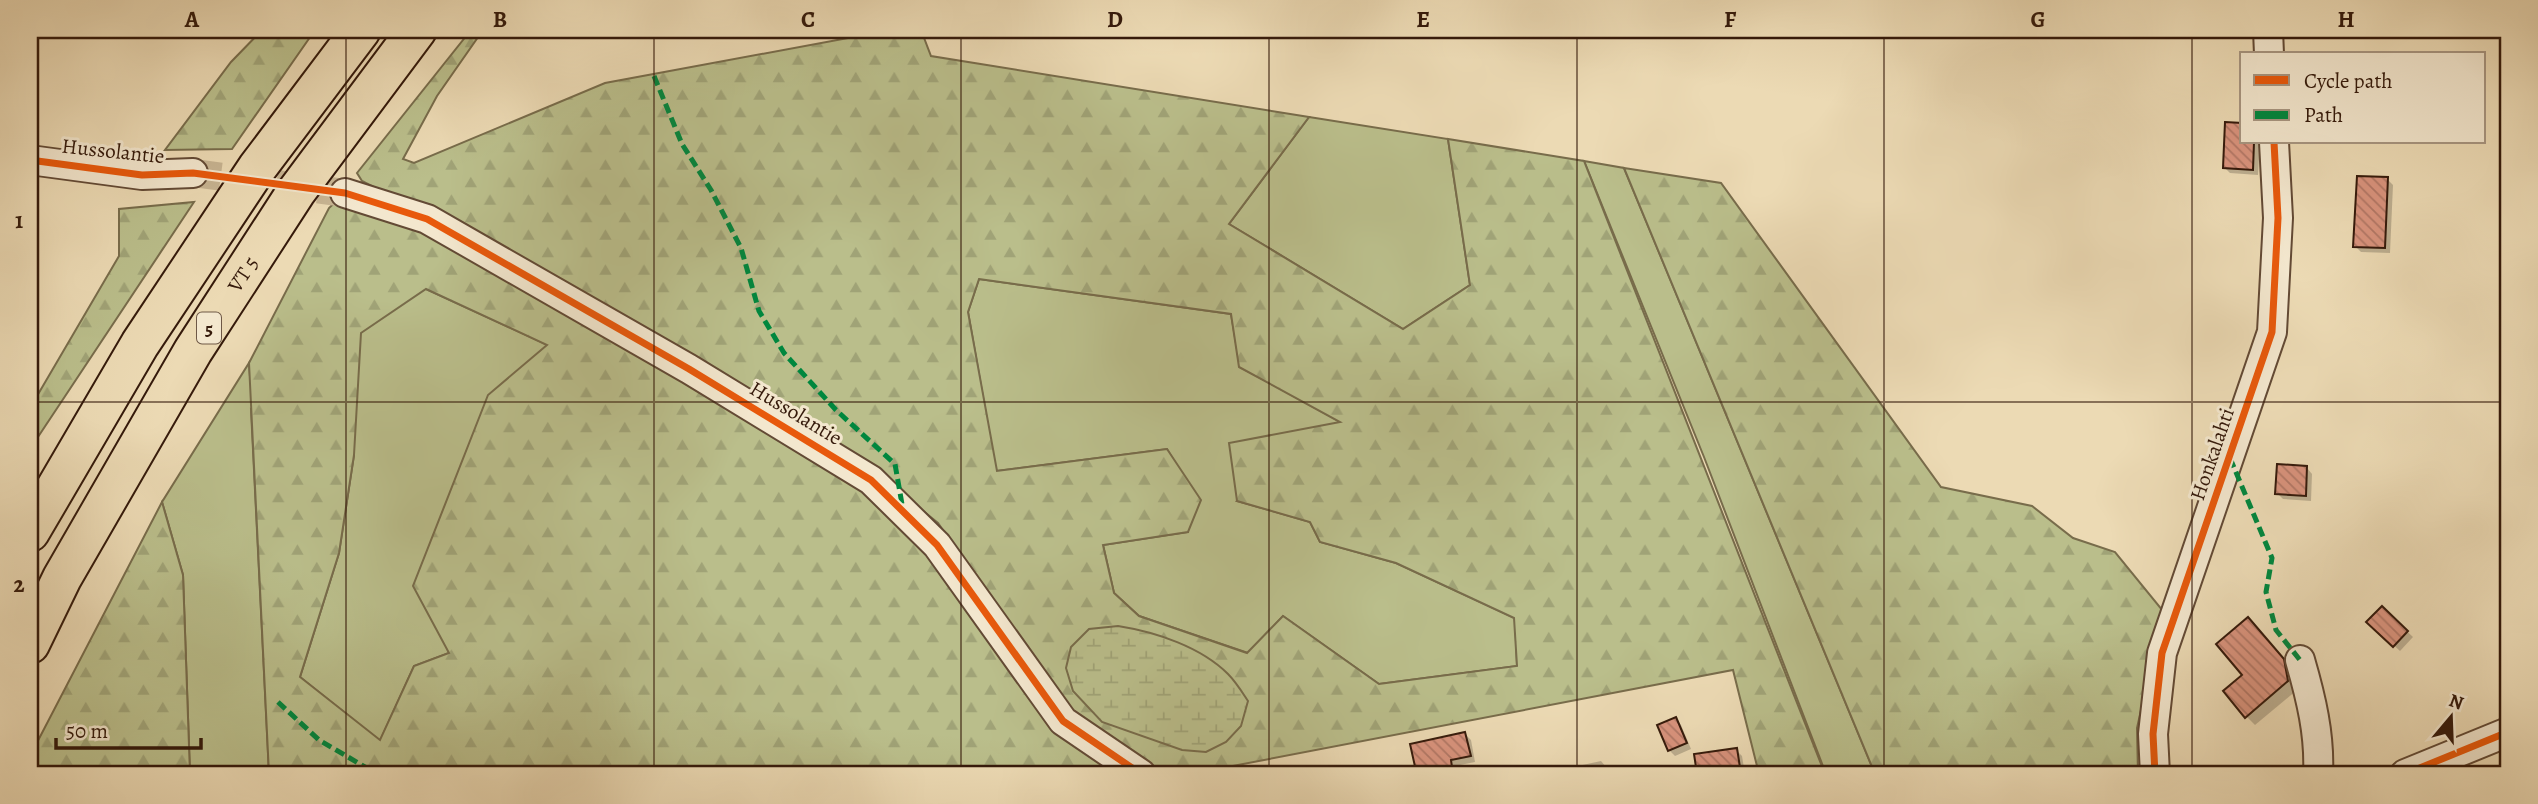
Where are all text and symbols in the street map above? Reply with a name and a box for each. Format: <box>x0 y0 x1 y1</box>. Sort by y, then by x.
text: A <box>184 4 200 35</box>
text: B <box>493 4 507 35</box>
text: C <box>801 4 815 35</box>
text: D <box>1107 4 1123 35</box>
text: E <box>1416 4 1430 35</box>
text: F <box>1724 4 1737 35</box>
text: G <box>2030 4 2046 35</box>
text: H <box>2337 4 2355 35</box>
legend <box>2240 52 2486 144</box>
text: Cycle path <box>2304 67 2393 95</box>
text: Path <box>2304 101 2343 129</box>
street label: Hussolantie <box>60 132 166 170</box>
text: 1 <box>15 205 23 236</box>
street label: VT 5 <box>220 251 265 298</box>
road number: 5 <box>197 312 221 344</box>
street label: Hussolantie <box>745 374 847 452</box>
street label: Honkalahti <box>2183 404 2241 504</box>
text: 2 <box>13 569 25 600</box>
north arrow <box>2416 682 2486 752</box>
text: N <box>2445 687 2467 716</box>
scale bar <box>56 706 201 750</box>
text: 50 m <box>66 717 108 745</box>

